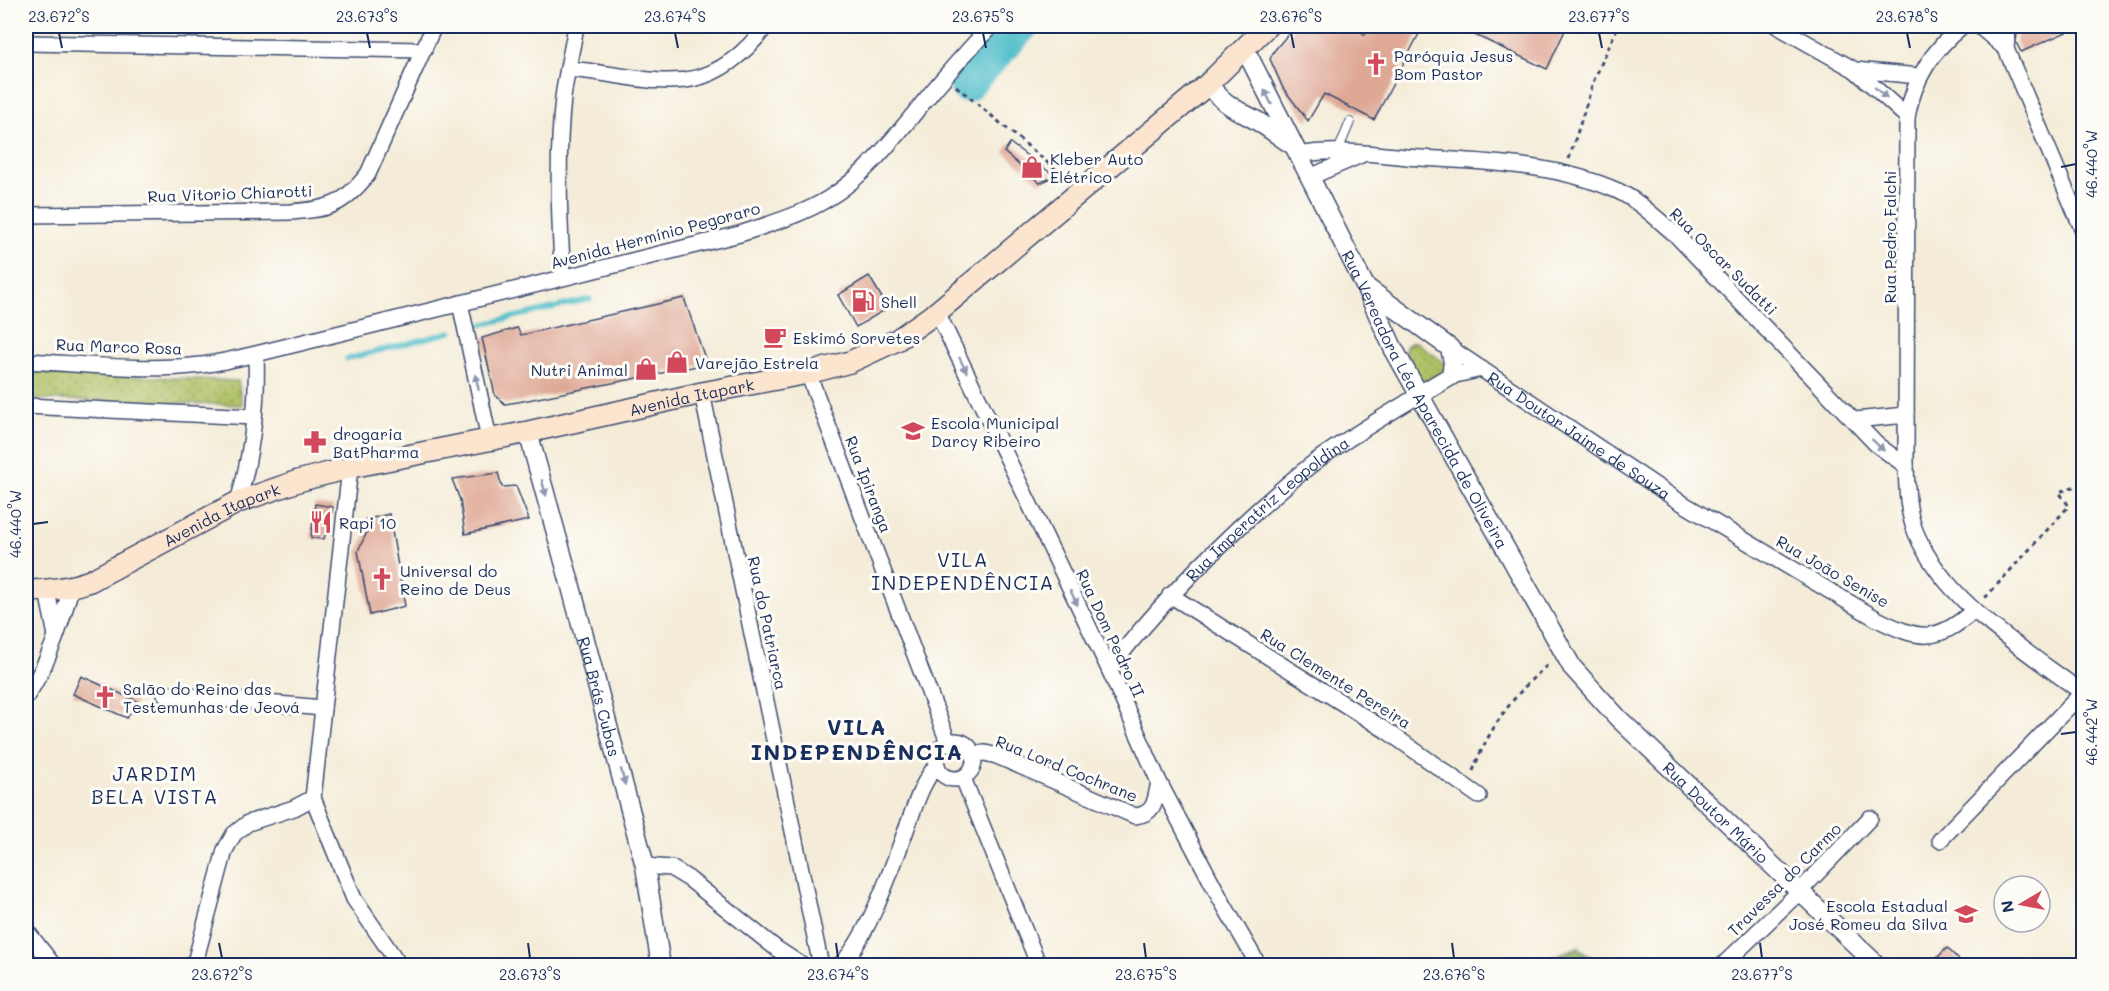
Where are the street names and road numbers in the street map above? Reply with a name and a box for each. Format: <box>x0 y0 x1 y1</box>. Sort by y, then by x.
street label: Rua Pedro Falchi <box>1879 171 1900 303</box>
street label: Rua Vitorio Chiarotti <box>147 180 313 206</box>
street label: Avenida Hermínio Pegoraro <box>548 197 762 273</box>
street label: Rua Oscar Sudatti <box>1666 203 1782 319</box>
street label: Rua Vereadora Léa Aparecida de Oliveira <box>1338 246 1514 552</box>
street label: Rua Marco Rosa <box>55 333 183 359</box>
street label: Rua Doutor Jaime de Souza <box>1484 366 1675 504</box>
street label: Avenida Itapark <box>627 373 756 420</box>
street label: Rua Imperatriz Leopoldina <box>1180 431 1353 585</box>
street label: Rua Ipiranga <box>841 433 897 535</box>
street label: Avenida Itapark <box>159 478 283 551</box>
street label: Rua João Senise <box>1773 530 1893 612</box>
street label: Rua do Patriarca <box>744 554 792 692</box>
street label: Rua Dom Pedro II <box>1072 566 1150 700</box>
street label: Rua Clemente Pereira <box>1257 623 1415 733</box>
street label: Rua Brás Cubas <box>574 634 626 759</box>
street label: Rua Lord Cochrane <box>993 730 1141 806</box>
street label: Rua Doutor Mário <box>1659 756 1774 867</box>
street label: Travessa do Carmo <box>1723 818 1845 940</box>

